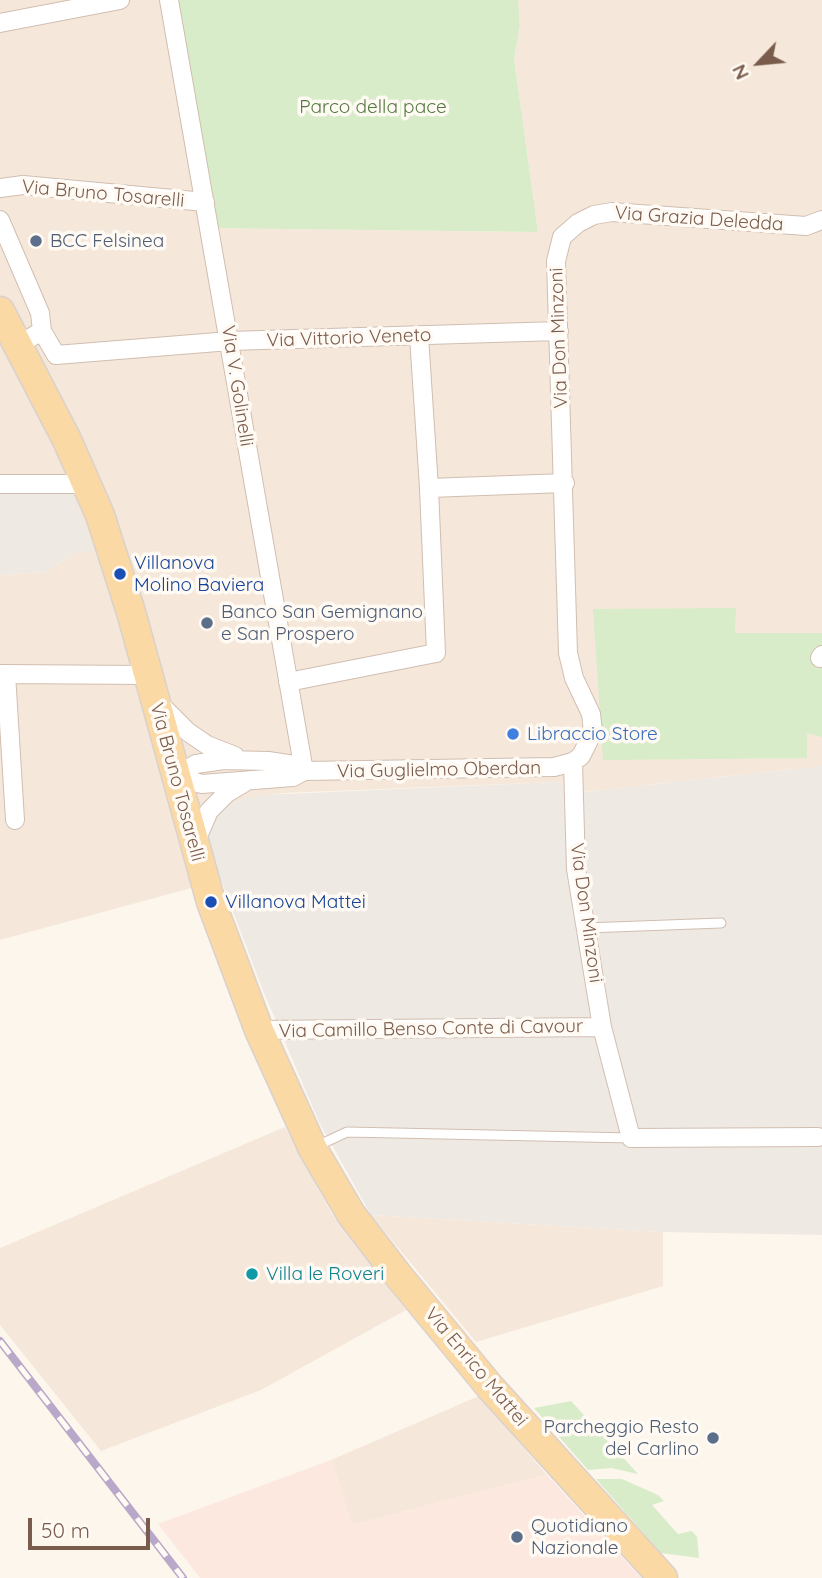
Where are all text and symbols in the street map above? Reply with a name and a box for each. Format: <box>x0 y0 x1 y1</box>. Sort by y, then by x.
north arrow <box>724 28 794 98</box>
text: N <box>726 61 754 84</box>
park label: Parco della pace <box>299 96 447 118</box>
street label: Via Bruno Tosarelli <box>21 176 185 212</box>
street label: Via Grazia Deledda <box>614 202 784 236</box>
place label: BCC Felsinea <box>50 230 164 252</box>
marker: BCC Felsinea <box>28 233 44 249</box>
street label: Via Don Minzoni <box>545 267 573 409</box>
street label: Via V. Golinelli <box>216 324 258 448</box>
street label: Via Vittorio Veneto <box>266 324 432 352</box>
place label: Villanova Molino Baviera <box>134 552 264 596</box>
marker: Villanova Molino Baviera <box>112 566 128 582</box>
place label: Banco San Gemignano e San Prospero <box>221 601 423 645</box>
marker: Banco San Gemignano e San Prospero <box>199 615 215 631</box>
street label: Via Bruno Tosarelli <box>145 700 209 864</box>
place label: Libraccio Store <box>527 723 658 745</box>
marker: Libraccio Store <box>505 726 521 742</box>
street label: Via Guglielmo Oberdan <box>337 757 541 783</box>
street label: Via Don Minzoni <box>565 842 607 984</box>
place label: Villanova Mattei <box>225 891 366 913</box>
marker: Villanova Mattei <box>203 894 219 910</box>
street label: Via Camillo Benso Conte di Cavour <box>278 1015 584 1043</box>
place label: Villa le Roveri <box>266 1263 384 1285</box>
marker: Villa le Roveri <box>244 1266 260 1282</box>
street label: Via Enrico Mattei <box>420 1303 532 1431</box>
place label: Parcheggio Resto del Carlino <box>544 1416 699 1460</box>
marker: Parcheggio Resto del Carlino <box>705 1430 721 1446</box>
scale bar <box>32 1504 154 1548</box>
place label: Quotidiano Nazionale <box>531 1515 628 1559</box>
text: 50 m <box>41 1517 90 1543</box>
marker: Quotidiano Nazionale <box>509 1529 525 1545</box>

